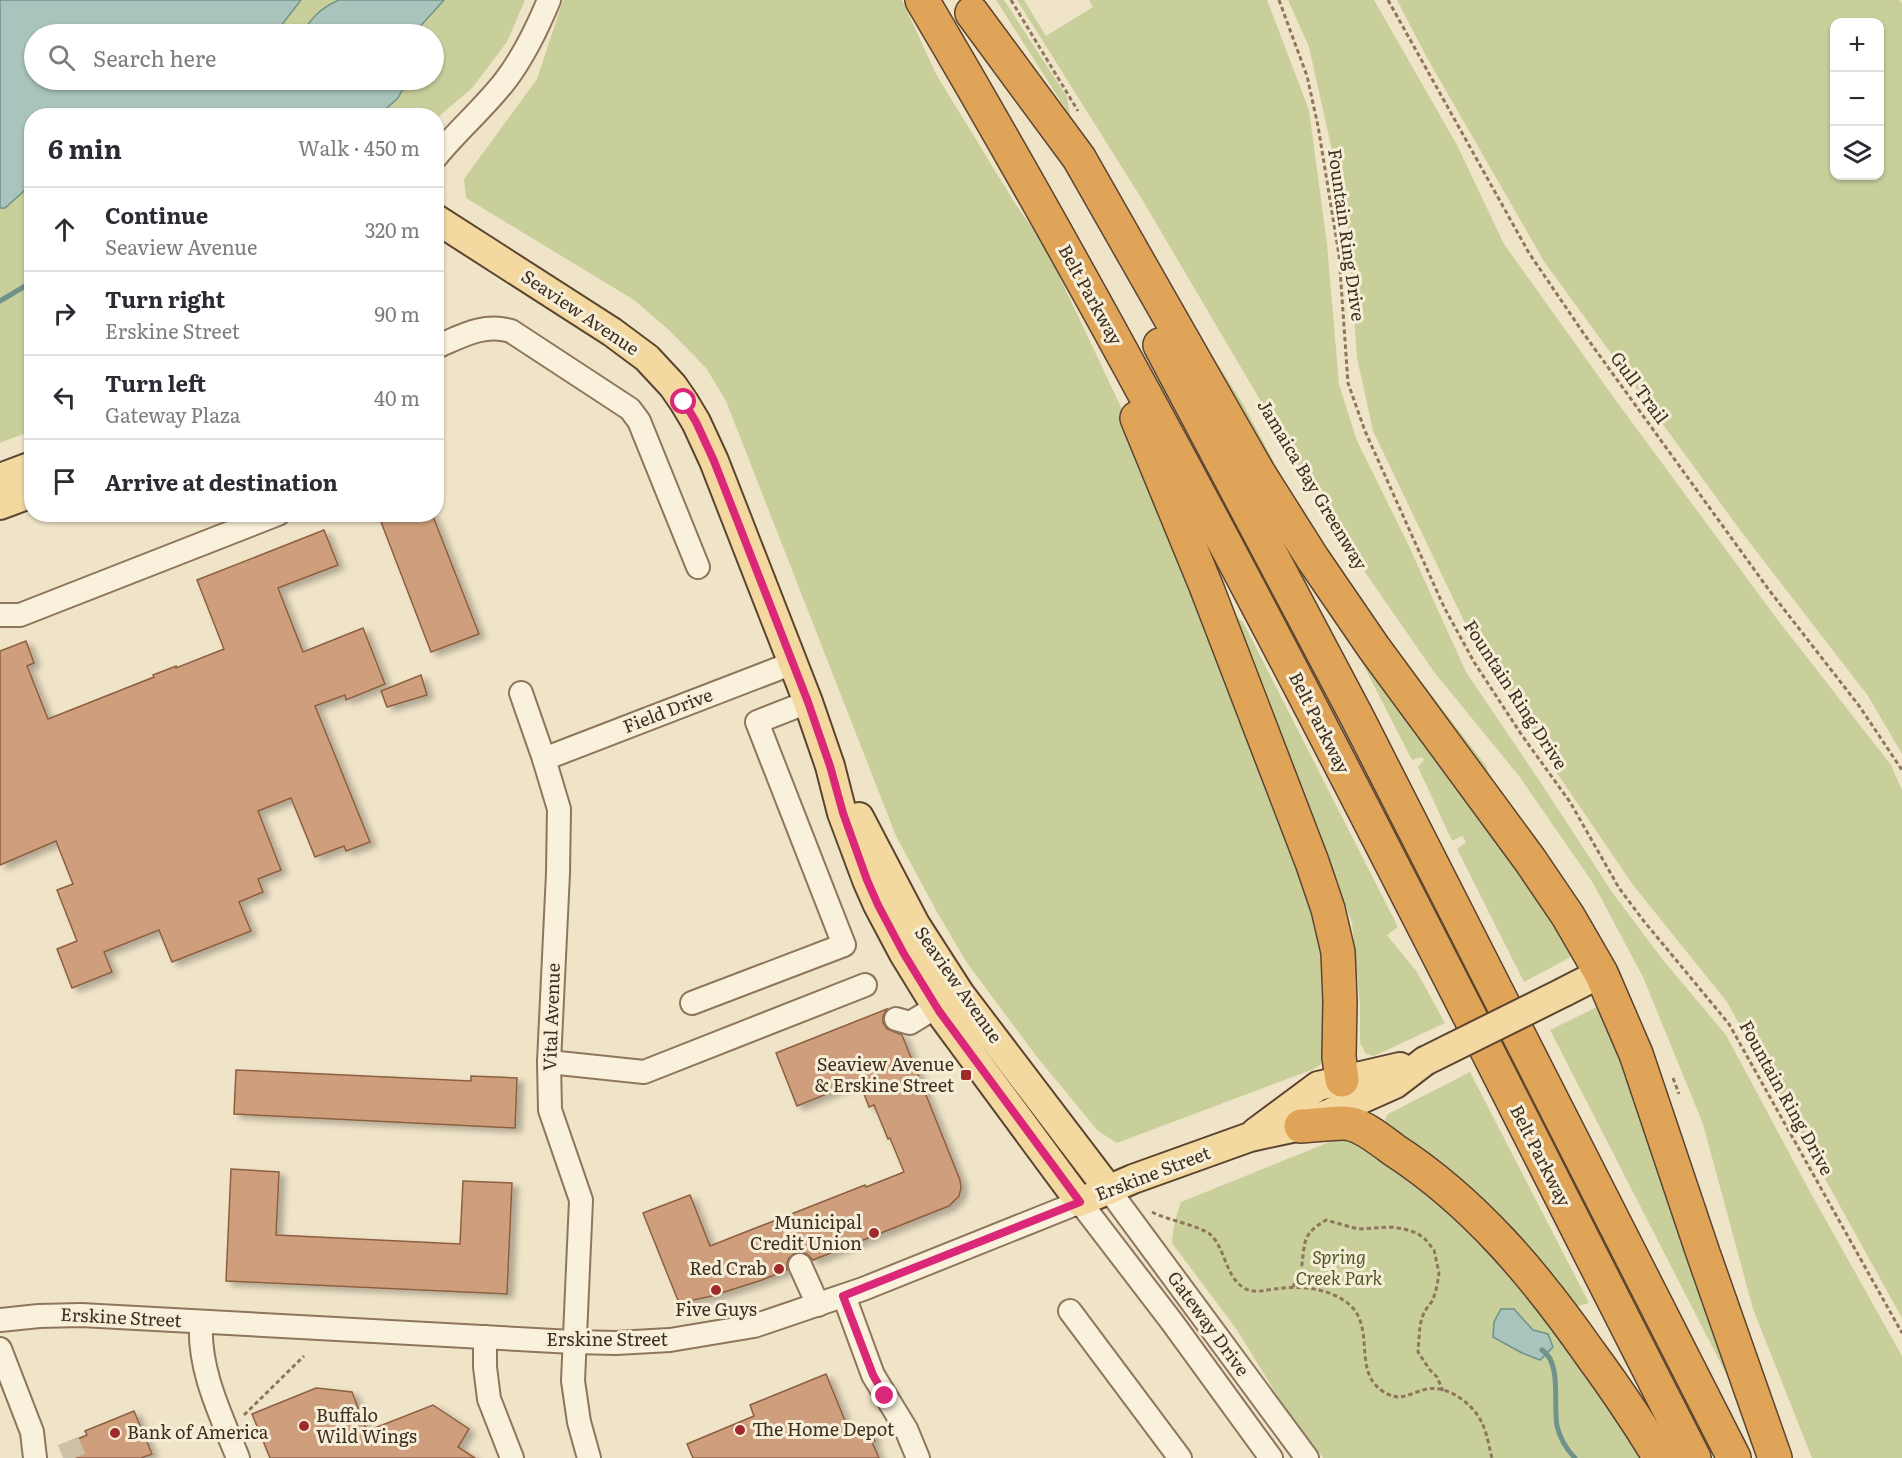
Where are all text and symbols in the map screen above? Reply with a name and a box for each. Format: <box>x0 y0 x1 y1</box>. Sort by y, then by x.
map controls <box>1830 18 1884 180</box>
button: + <box>1830 18 1884 72</box>
search box <box>24 24 444 90</box>
icon: search <box>45 41 78 74</box>
text: Search here <box>93 41 216 74</box>
button: − <box>1830 72 1884 126</box>
button: layers <box>1830 126 1884 180</box>
text: 6 min <box>48 128 122 167</box>
text: Walk · 450 m <box>298 132 420 162</box>
street label: Fountain Ring Drive <box>1322 147 1373 323</box>
text: Continue <box>105 198 208 231</box>
icon: ahead <box>48 213 81 246</box>
text: 320 m <box>365 214 420 244</box>
text: Seaview Avenue <box>105 231 257 261</box>
street label: Belt Parkway <box>1053 239 1130 350</box>
street label: Seaview Avenue <box>516 262 645 361</box>
text: Turn right <box>105 282 225 315</box>
icon: right <box>48 297 81 330</box>
text: 90 m <box>375 298 420 328</box>
text: Erskine Street <box>105 315 240 345</box>
street label: Gull Trail <box>1605 345 1676 429</box>
text: Turn left <box>105 366 206 399</box>
icon: left <box>48 381 81 414</box>
text: 40 m <box>374 382 420 412</box>
route start <box>670 388 696 414</box>
street label: Jamaica Bay Greenway <box>1252 394 1375 575</box>
text: Gateway Plaza <box>105 399 241 429</box>
icon: arrive <box>48 465 81 498</box>
text: Arrive at destination <box>105 465 338 498</box>
street label: Fountain Ring Drive <box>1458 614 1575 774</box>
street label: Belt Parkway <box>1283 667 1358 779</box>
street label: Field Drive <box>619 680 716 739</box>
street label: Seaview Avenue <box>909 920 1010 1048</box>
street label: Vital Avenue <box>535 962 566 1071</box>
street label: Fountain Ring Drive <box>1733 1015 1841 1180</box>
place label: Seaview Avenue & Erskine Street <box>815 1050 955 1098</box>
marker: Seaview Avenue & Erskine Street <box>959 1068 973 1082</box>
street label: Belt Parkway <box>1504 1100 1579 1212</box>
street label: Erskine Street <box>1091 1138 1215 1207</box>
place label: Municipal Credit Union <box>750 1208 862 1256</box>
marker: Municipal Credit Union <box>867 1226 881 1240</box>
park label: Spring Creek Park <box>1296 1243 1383 1291</box>
place label: Red Crab <box>689 1254 767 1281</box>
marker: Red Crab <box>772 1262 786 1276</box>
street label: Gateway Drive <box>1162 1265 1257 1381</box>
marker: Five Guys <box>709 1283 723 1297</box>
place label: Five Guys <box>675 1295 757 1322</box>
street label: Erskine Street <box>60 1300 183 1333</box>
street label: Erskine Street <box>546 1325 668 1352</box>
route end <box>871 1382 897 1408</box>
place label: Buffalo Wild Wings <box>316 1401 417 1449</box>
place label: The Home Depot <box>752 1415 895 1442</box>
place label: Bank of America <box>127 1418 269 1445</box>
marker: Buffalo Wild Wings <box>297 1419 311 1433</box>
marker: The Home Depot <box>733 1423 747 1437</box>
marker: Bank of America <box>108 1426 122 1440</box>

